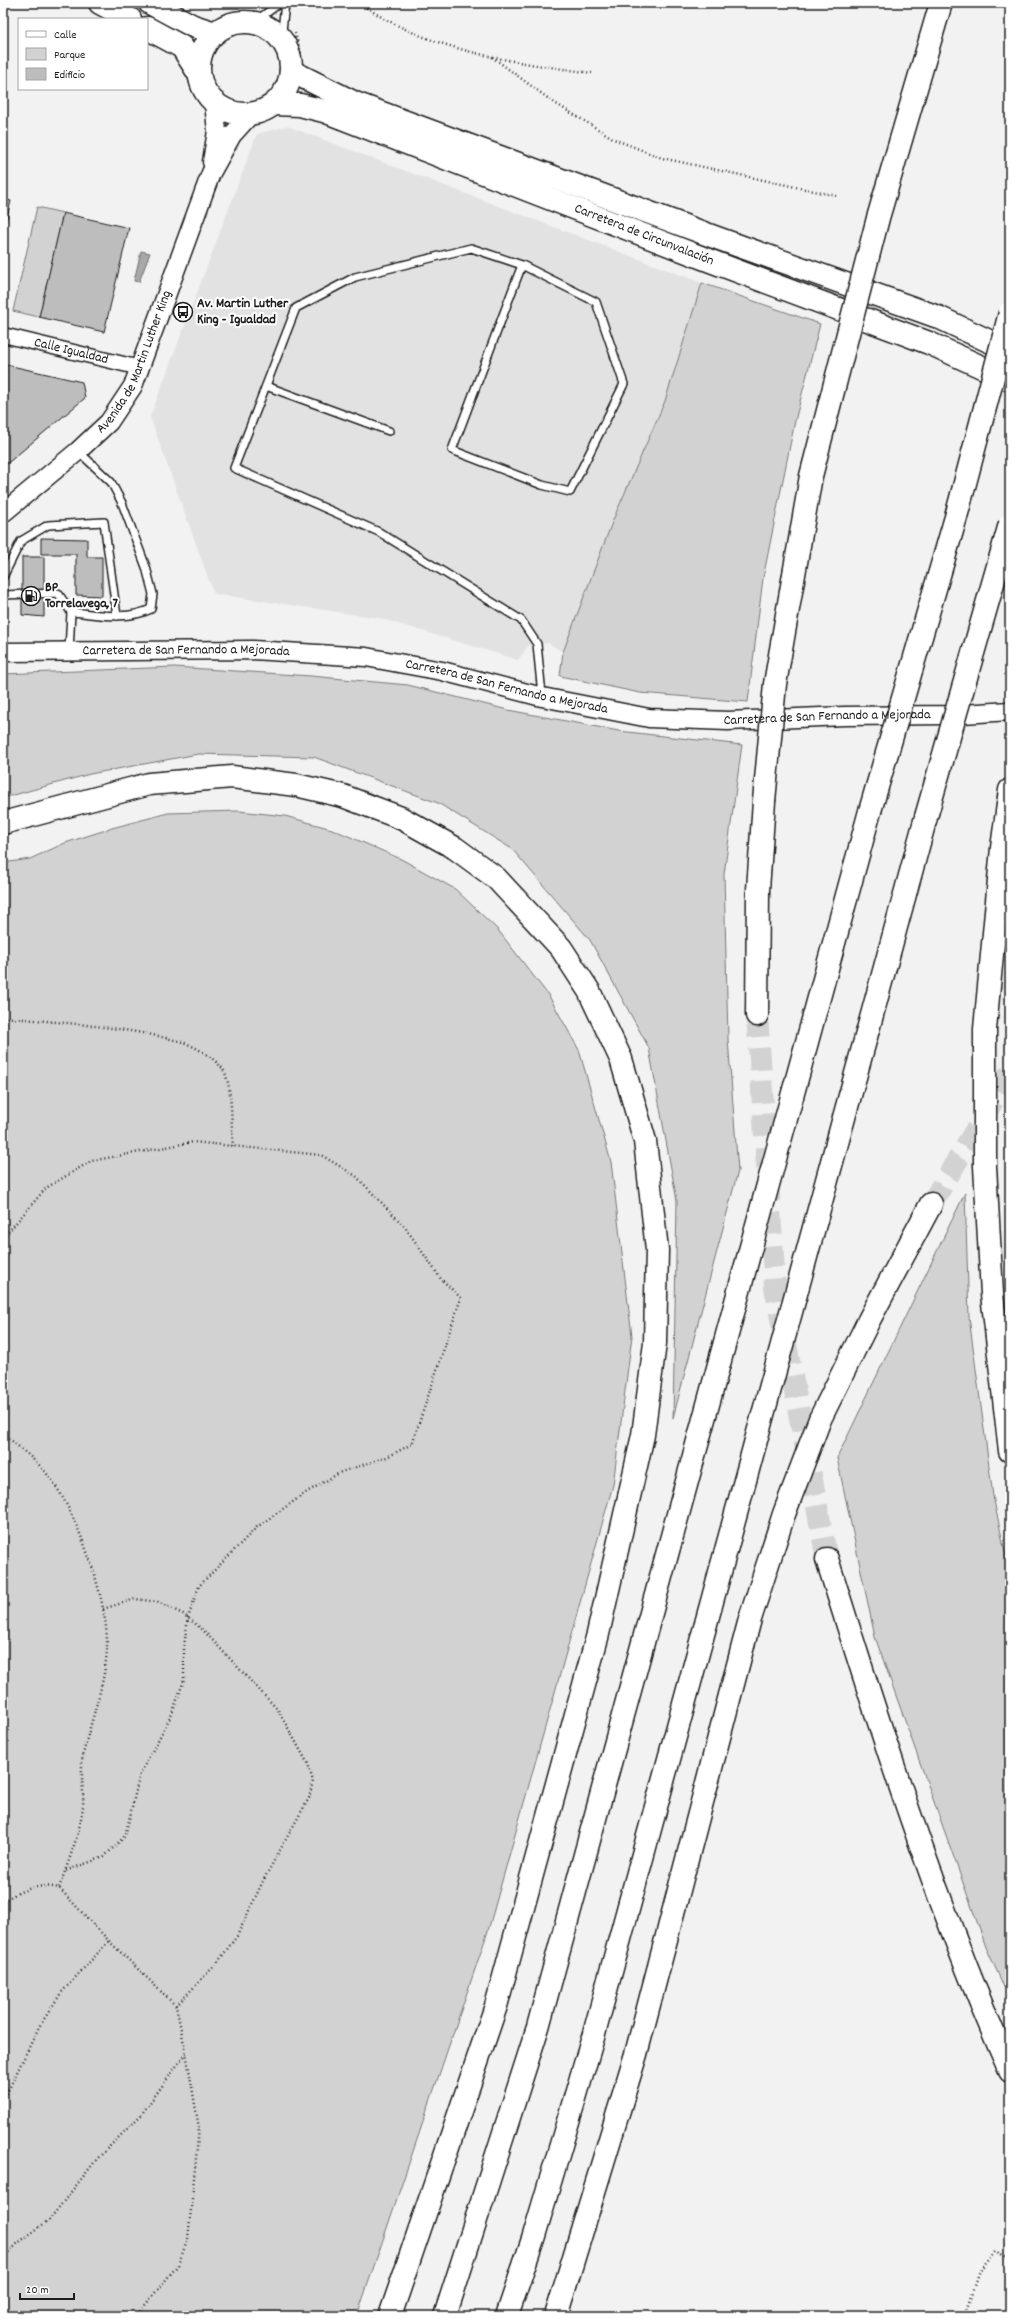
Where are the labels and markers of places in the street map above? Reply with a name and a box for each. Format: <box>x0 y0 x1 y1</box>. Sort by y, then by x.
place label: Av. Martin Luther King - Igualdad <box>197 294 289 330</box>
bus stop icon: Av. Martin Luther King - Igualdad <box>172 301 194 323</box>
place label: BP Torrelavega, 7 <box>45 578 119 614</box>
fuel station icon: BP Torrelavega, 7 <box>20 585 42 607</box>

